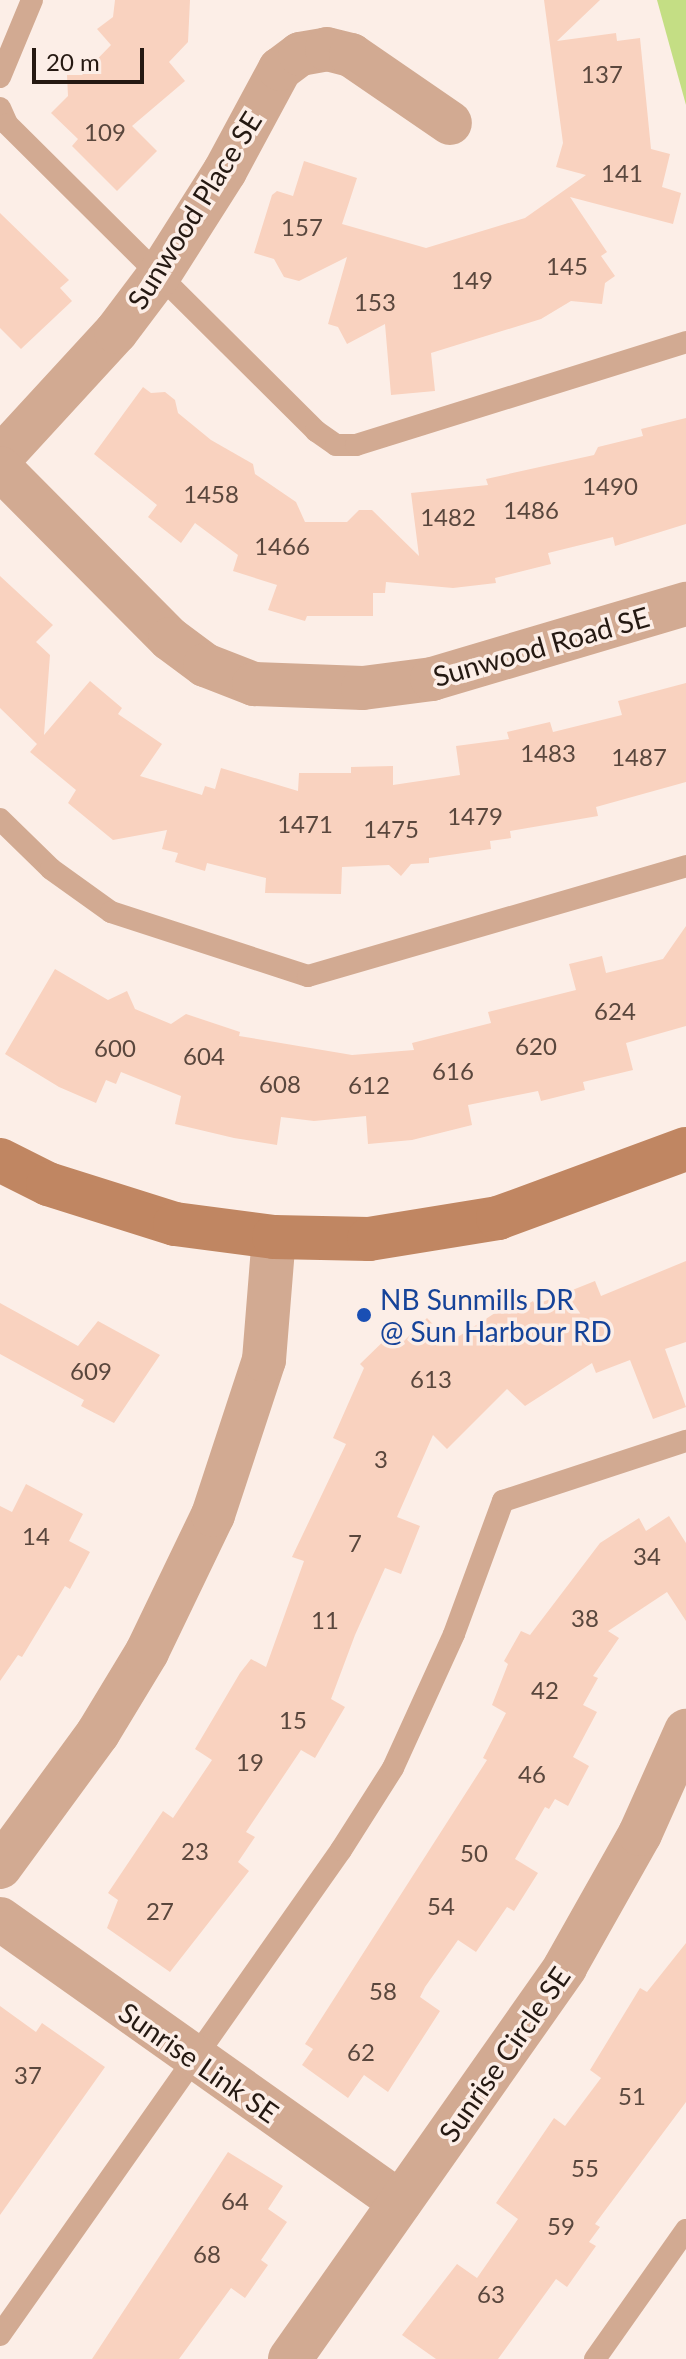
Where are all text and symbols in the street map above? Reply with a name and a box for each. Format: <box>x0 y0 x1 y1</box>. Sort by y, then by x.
scale bar <box>36 32 148 82</box>
text: 20 m <box>46 47 100 76</box>
house number: 137 <box>581 60 623 88</box>
street label: Sunwood Place SE <box>120 105 268 315</box>
house number: 109 <box>84 118 126 146</box>
house number: 141 <box>601 159 643 187</box>
house number: 157 <box>281 213 323 241</box>
house number: 145 <box>546 252 588 280</box>
house number: 149 <box>451 266 493 294</box>
house number: 153 <box>354 288 396 316</box>
house number: 1490 <box>582 472 638 500</box>
house number: 1458 <box>183 480 239 508</box>
house number: 1486 <box>503 496 559 524</box>
house number: 1482 <box>420 503 476 531</box>
house number: 1466 <box>254 532 310 560</box>
street label: Sunwood Road SE <box>429 599 653 693</box>
house number: 1483 <box>520 739 576 767</box>
house number: 1487 <box>611 743 667 771</box>
house number: 1479 <box>447 802 503 830</box>
house number: 1471 <box>277 810 333 838</box>
house number: 1475 <box>363 815 419 843</box>
house number: 624 <box>594 997 636 1025</box>
house number: 620 <box>515 1032 557 1060</box>
house number: 600 <box>94 1034 136 1062</box>
house number: 604 <box>183 1042 225 1070</box>
house number: 616 <box>432 1057 474 1085</box>
house number: 608 <box>259 1070 301 1098</box>
house number: 612 <box>348 1071 390 1099</box>
place label: NB Sunmills DR @ Sun Harbour RD <box>380 1282 612 1348</box>
marker: NB Sunmills DR @ Sun Harbour RD <box>355 1306 373 1324</box>
house number: 609 <box>70 1357 112 1385</box>
house number: 613 <box>410 1365 452 1393</box>
house number: 3 <box>374 1445 388 1473</box>
house number: 14 <box>22 1522 50 1550</box>
house number: 7 <box>348 1529 362 1557</box>
house number: 34 <box>633 1542 661 1570</box>
house number: 38 <box>571 1604 599 1632</box>
house number: 11 <box>311 1606 339 1634</box>
house number: 42 <box>531 1676 559 1704</box>
house number: 15 <box>279 1706 307 1734</box>
house number: 19 <box>236 1748 264 1776</box>
house number: 46 <box>518 1760 546 1788</box>
house number: 23 <box>181 1837 209 1865</box>
house number: 50 <box>460 1839 488 1867</box>
house number: 54 <box>427 1892 455 1920</box>
house number: 27 <box>146 1897 174 1925</box>
street label: Sunrise Circle SE <box>431 1960 577 2148</box>
house number: 58 <box>369 1977 397 2005</box>
street label: Sunrise Link SE <box>113 1995 285 2129</box>
house number: 62 <box>347 2038 375 2066</box>
house number: 37 <box>14 2061 42 2089</box>
house number: 51 <box>618 2082 646 2110</box>
house number: 55 <box>571 2154 599 2182</box>
house number: 64 <box>221 2187 249 2215</box>
house number: 59 <box>547 2212 575 2240</box>
house number: 68 <box>193 2240 221 2268</box>
house number: 63 <box>477 2280 505 2308</box>

